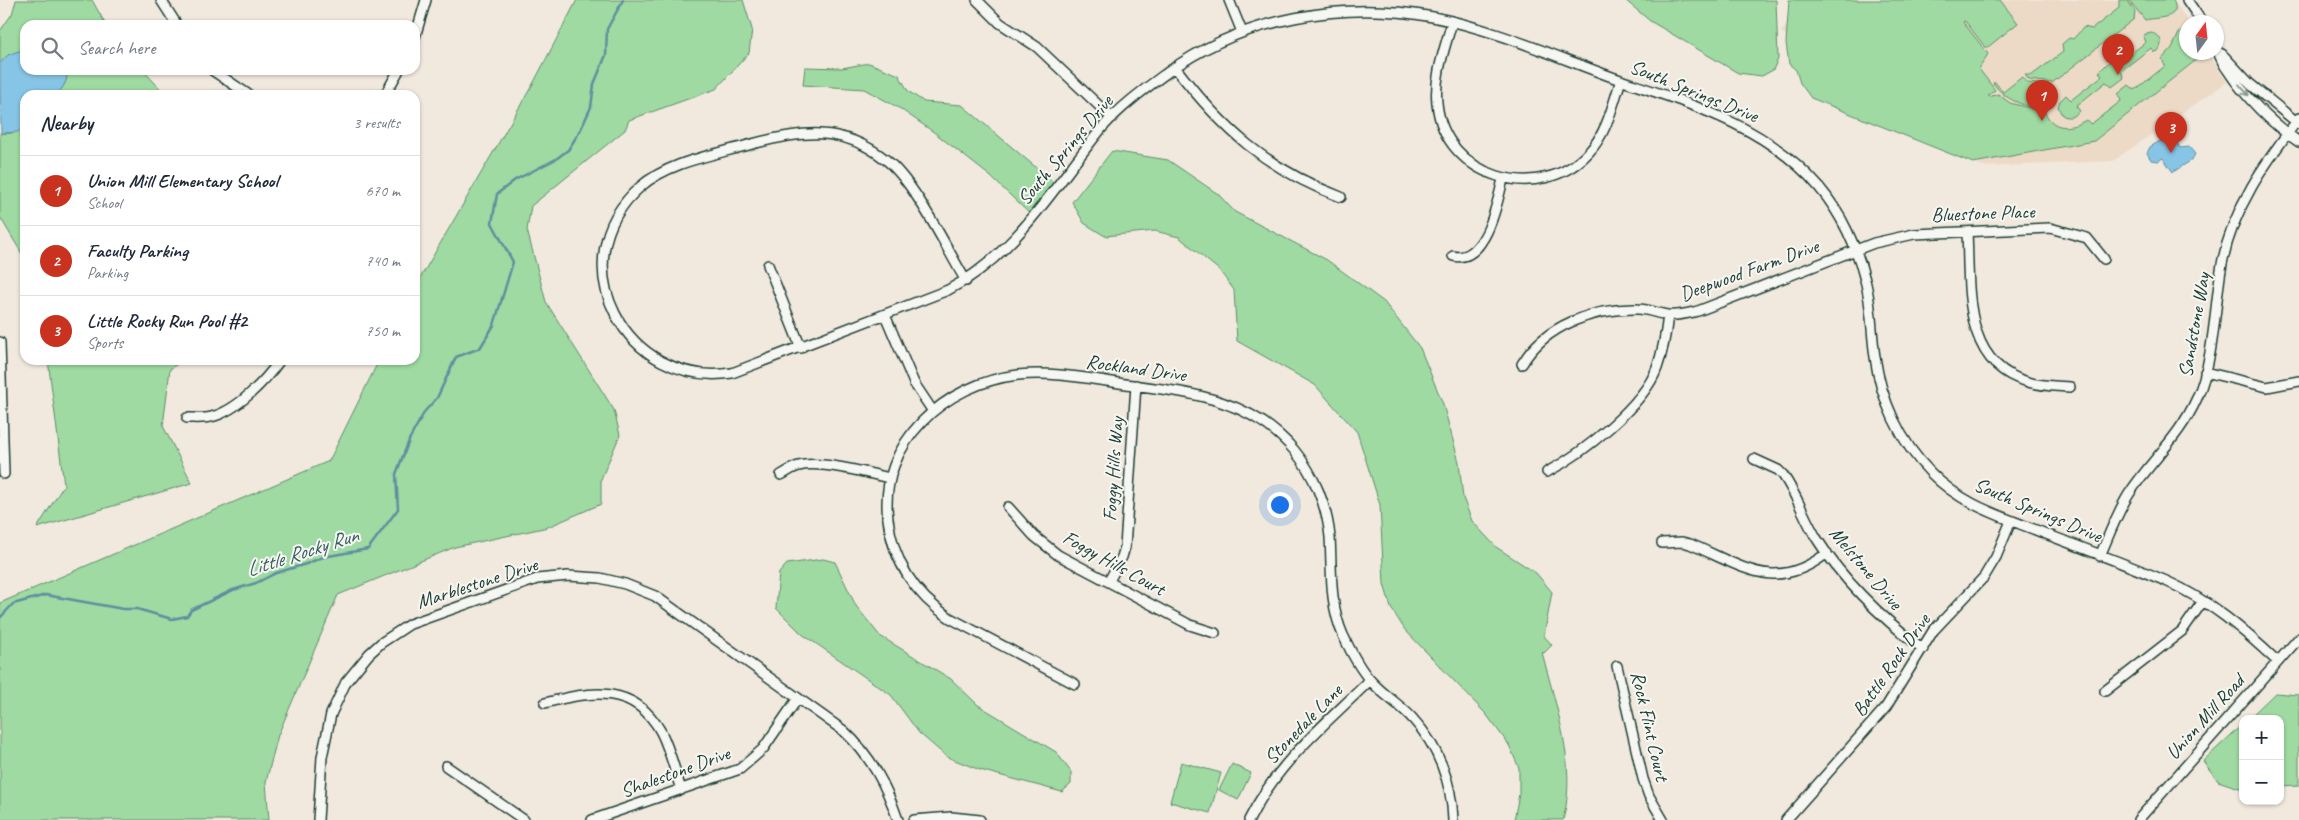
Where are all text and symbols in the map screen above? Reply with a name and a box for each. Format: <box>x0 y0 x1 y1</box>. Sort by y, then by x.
north arrow <box>2179 15 2224 60</box>
search box <box>20 20 420 75</box>
icon: search <box>38 34 66 62</box>
pin: 2 <box>2102 34 2134 75</box>
text: Search here <box>78 36 155 60</box>
street label: South Springs Drive <box>1626 54 1763 129</box>
pin: 1 <box>2026 80 2058 121</box>
one-way arrow <box>2238 84 2250 97</box>
street label: South Springs Drive <box>1012 89 1119 210</box>
text: Nearby <box>40 110 93 136</box>
pin: 3 <box>2155 112 2187 153</box>
text: 3 results <box>353 113 400 133</box>
text: Union Mill Elementary School <box>87 169 278 193</box>
text: 1 <box>52 181 60 201</box>
text: 670 m <box>366 181 400 201</box>
text: School <box>87 193 121 213</box>
street label: Bluestone Place <box>1931 199 2037 227</box>
street label: Deepwood Farm Drive <box>1676 233 1823 307</box>
text: Faculty Parking <box>87 239 188 263</box>
text: 2 <box>52 251 60 271</box>
text: 740 m <box>366 251 400 271</box>
text: Parking <box>87 263 128 283</box>
street label: Sandstone Way <box>2172 269 2216 379</box>
text: Little Rocky Run Pool #2 <box>87 309 247 333</box>
text: 3 <box>52 321 60 341</box>
text: 750 m <box>366 321 400 341</box>
text: Sports <box>87 333 123 353</box>
street label: Rockland Drive <box>1084 349 1189 388</box>
street label: Foggy Hills Way <box>1097 414 1129 522</box>
street label: South Springs Drive <box>1970 472 2107 549</box>
your location <box>1267 492 1293 518</box>
water label: Little Rocky Run <box>243 521 363 582</box>
street label: Melstone Drive <box>1824 521 1909 616</box>
street label: Foggy Hills Court <box>1059 525 1172 602</box>
street label: Marblestone Drive <box>413 551 542 614</box>
street label: Battle Rock Drive <box>1846 608 1936 721</box>
street label: Union Mill Road <box>2160 667 2252 765</box>
street label: Rock Flint Court <box>1625 669 1675 786</box>
street label: Stonedale Lane <box>1259 678 1349 769</box>
map controls <box>2239 715 2284 805</box>
button: + <box>2239 715 2284 760</box>
street label: Shalestone Drive <box>617 740 734 803</box>
button: − <box>2239 760 2284 805</box>

